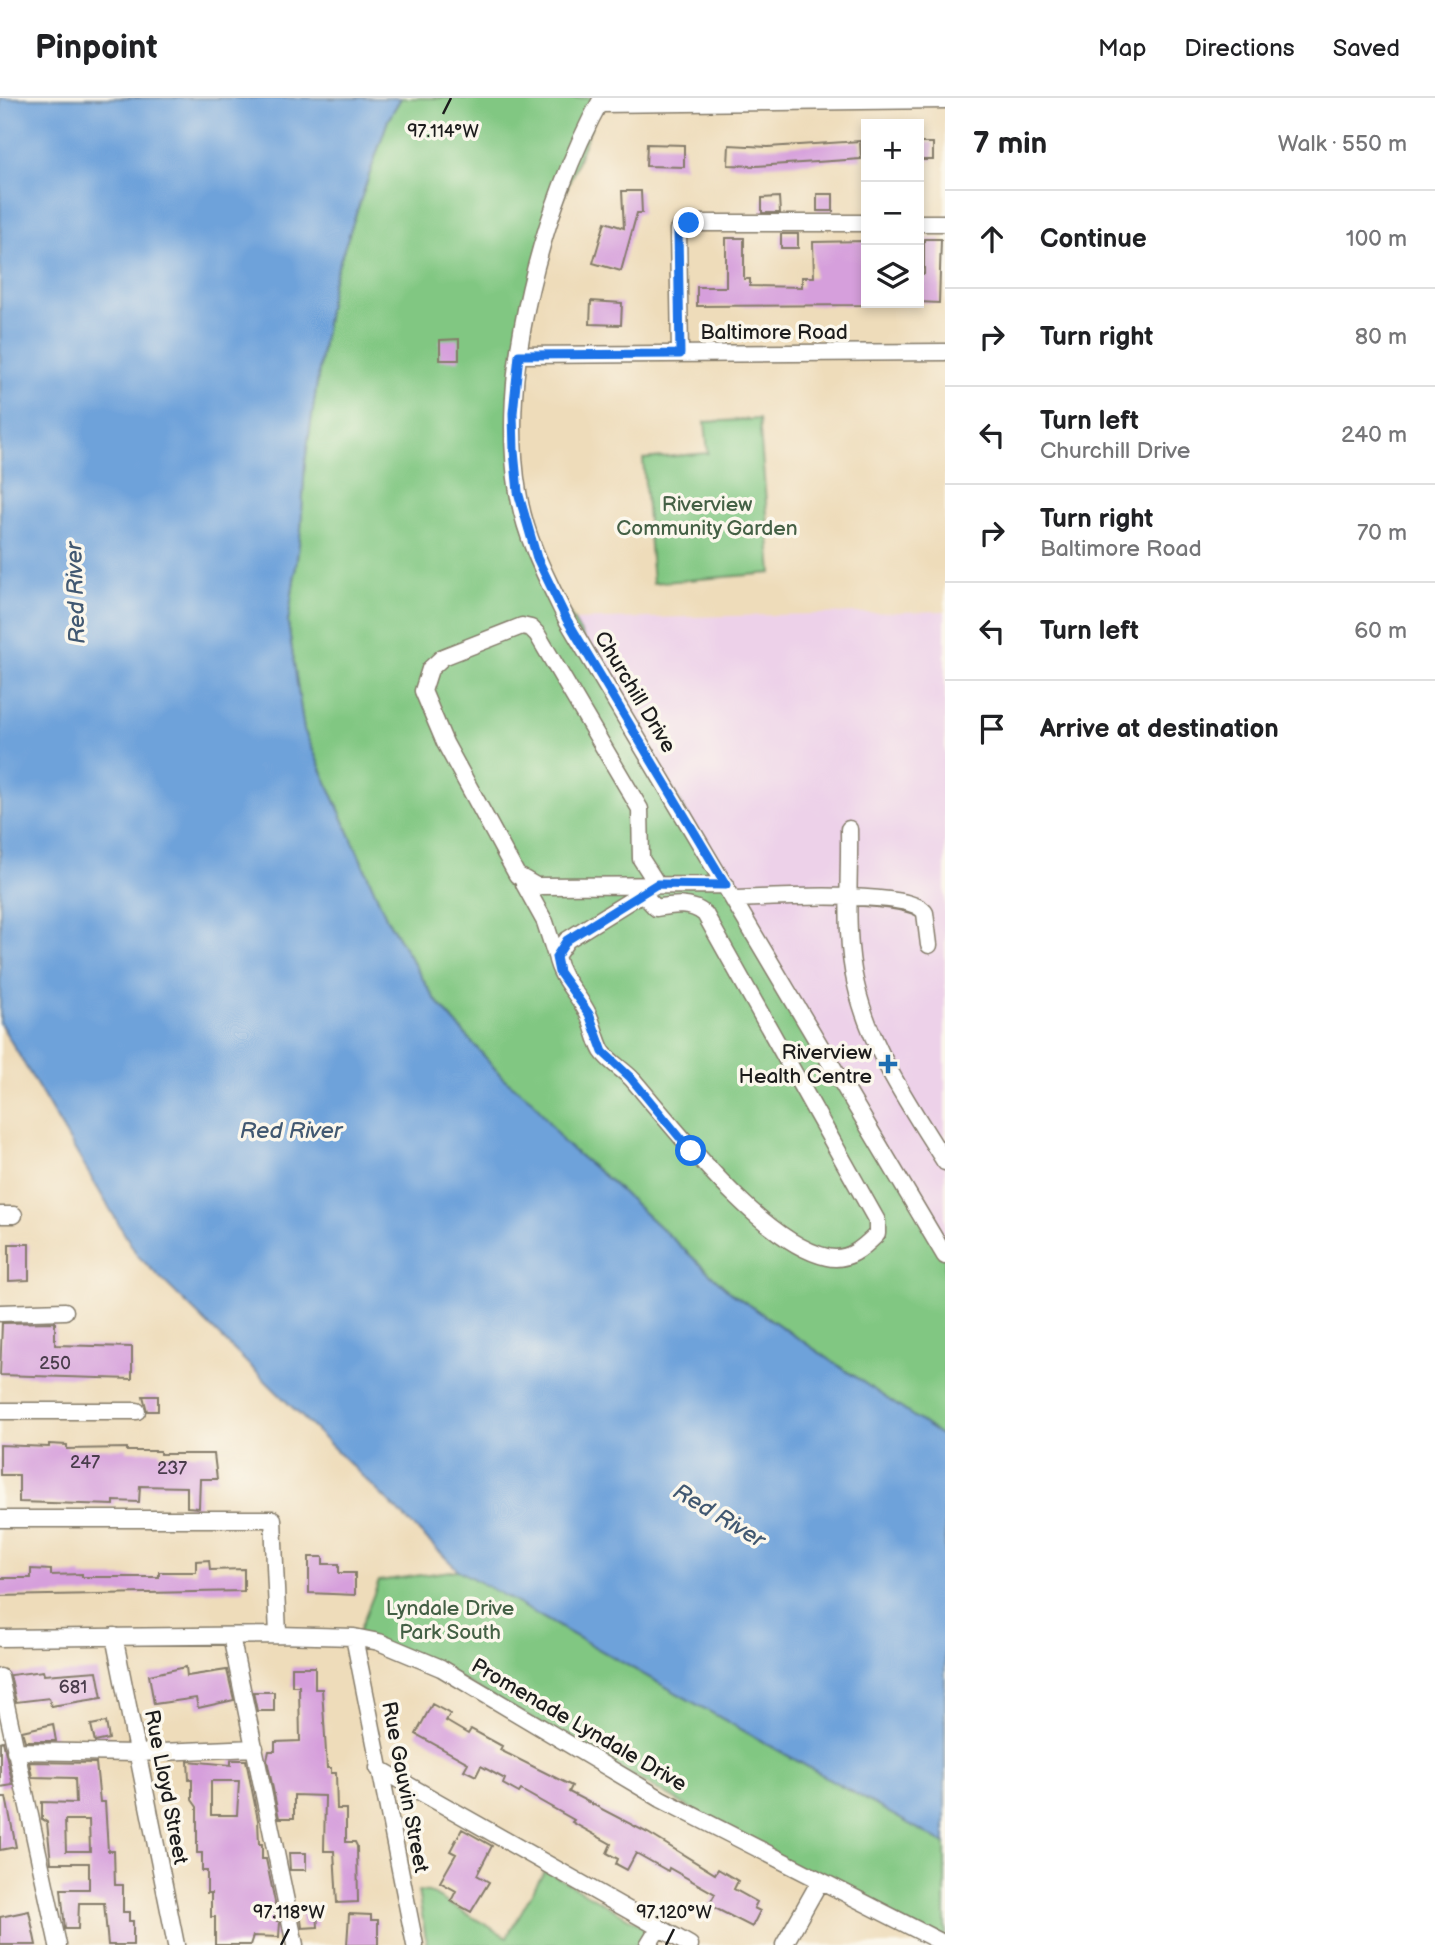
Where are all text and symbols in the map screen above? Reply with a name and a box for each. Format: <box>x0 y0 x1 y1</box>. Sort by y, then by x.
text: Pinpoint <box>35 28 157 68</box>
text: Map <box>1098 34 1146 63</box>
text: Directions <box>1184 34 1295 63</box>
text: Saved <box>1333 34 1400 63</box>
map controls <box>861 119 924 308</box>
button: + <box>861 119 924 182</box>
text: 97.114°W <box>407 121 479 142</box>
text: 7 min <box>973 126 1047 162</box>
text: Walk · 550 m <box>1278 130 1407 158</box>
button: − <box>861 182 924 245</box>
route end <box>673 207 704 238</box>
icon: ahead <box>973 220 1011 258</box>
text: Continue <box>1040 224 1147 255</box>
text: 100 m <box>1346 225 1407 253</box>
button: layers <box>861 245 924 308</box>
icon: right <box>973 318 1011 356</box>
street label: Baltimore Road <box>700 320 848 345</box>
text: Turn right <box>1040 322 1153 353</box>
text: 80 m <box>1355 323 1407 351</box>
text: Turn left <box>1040 406 1139 437</box>
icon: left <box>973 416 1011 454</box>
text: 240 m <box>1341 421 1407 449</box>
text: Churchill Drive <box>1040 437 1191 465</box>
park label: Riverview Community Garden <box>616 492 798 541</box>
text: Turn right <box>1040 504 1153 535</box>
icon: right <box>973 514 1011 552</box>
text: 70 m <box>1357 519 1407 547</box>
text: Baltimore Road <box>1040 535 1202 563</box>
water label: Red River <box>60 540 92 645</box>
icon: left <box>973 612 1011 650</box>
text: Turn left <box>1040 616 1139 647</box>
text: 60 m <box>1354 617 1407 645</box>
street label: Churchill Drive <box>589 627 681 757</box>
icon: arrive <box>973 710 1011 748</box>
text: Arrive at destination <box>1040 714 1279 745</box>
place label: Riverview Health Centre <box>739 1040 872 1089</box>
marker: Riverview Health Centre <box>878 1054 898 1074</box>
water label: Red River <box>240 1117 344 1145</box>
route start <box>675 1135 706 1166</box>
house number: 250 <box>39 1353 71 1374</box>
house number: 247 <box>70 1452 100 1473</box>
house number: 237 <box>157 1458 187 1479</box>
water label: Red River <box>668 1478 771 1555</box>
park label: Lyndale Drive Park South <box>386 1596 514 1645</box>
street label: Promenade Lyndale Drive <box>467 1653 691 1797</box>
house number: 681 <box>59 1677 87 1698</box>
street label: Rue Gauvin Street <box>376 1699 434 1875</box>
street label: Rue Lloyd Street <box>139 1708 193 1867</box>
text: 97.118°W <box>253 1902 326 1923</box>
text: 97.120°W <box>636 1902 712 1923</box>

